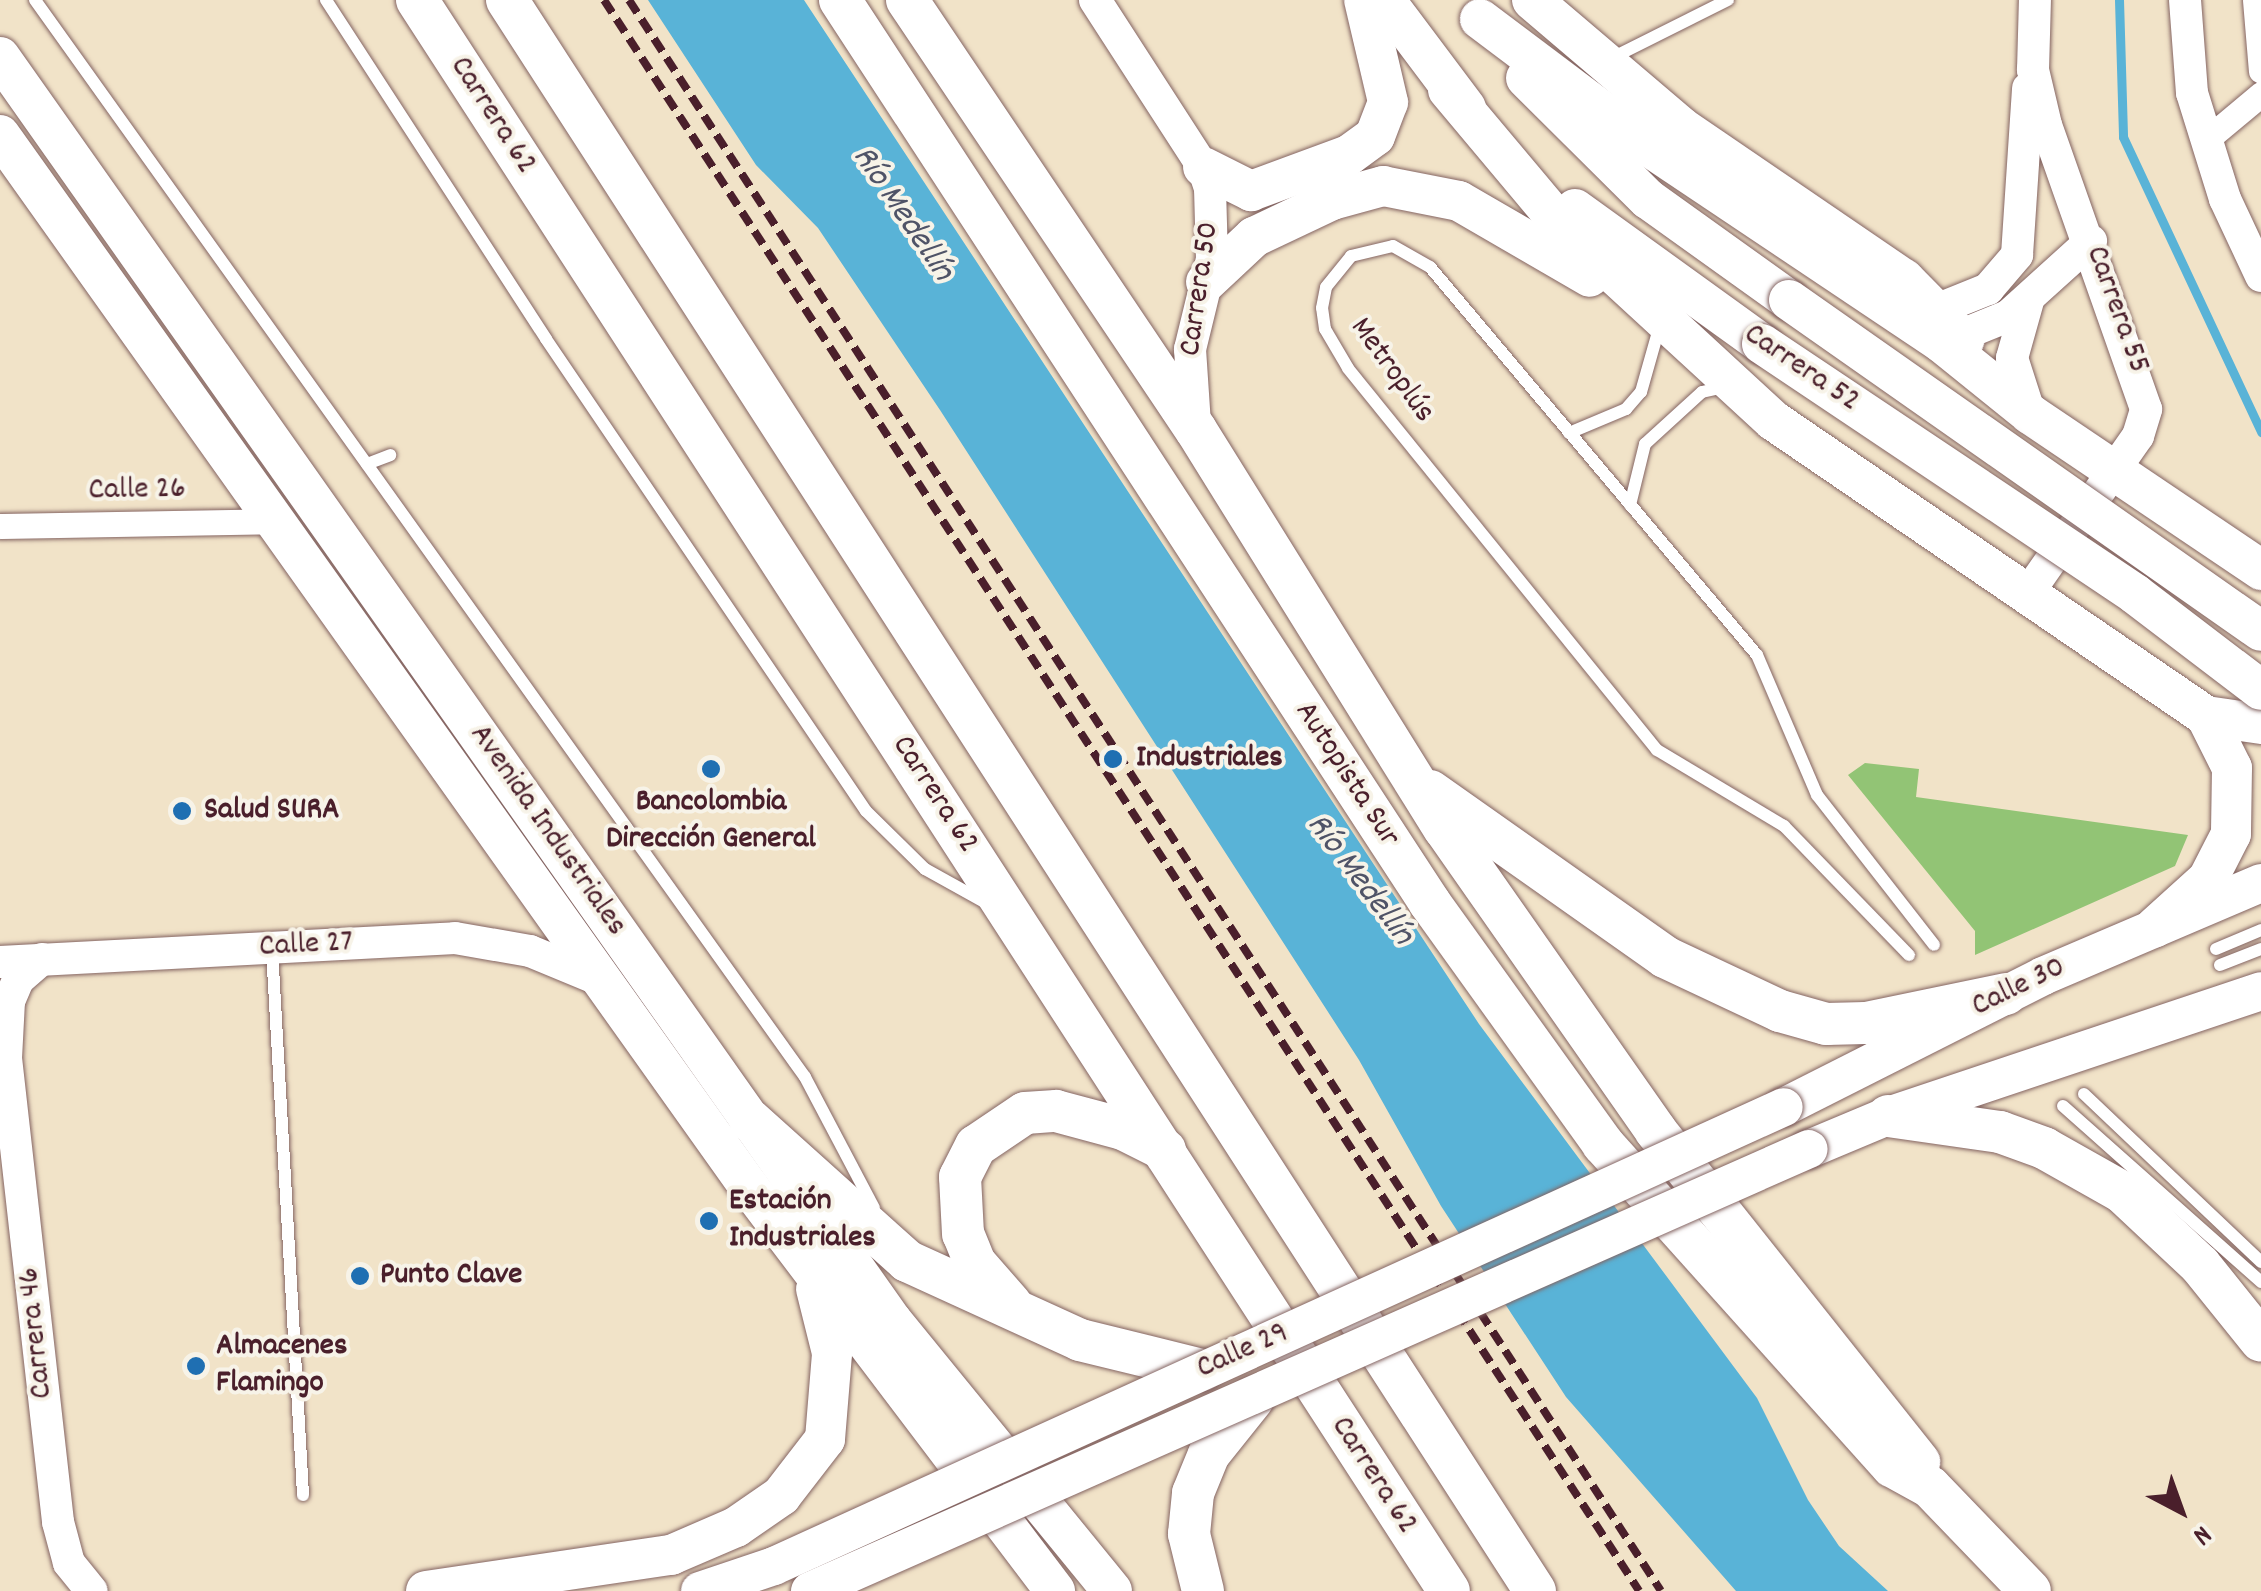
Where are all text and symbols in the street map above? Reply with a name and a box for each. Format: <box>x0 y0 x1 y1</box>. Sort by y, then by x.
street label: Carrera 62 <box>440 50 544 182</box>
water label: Río Medellín <box>842 138 962 290</box>
street label: Carrera 50 <box>1173 219 1229 359</box>
street label: Carrera 55 <box>2075 241 2157 379</box>
street label: Metroplús <box>1340 311 1442 431</box>
street label: Carrera 52 <box>1736 316 1866 422</box>
street label: Calle 26 <box>88 471 186 511</box>
street label: Autopista Sur <box>1285 695 1407 855</box>
street label: Avenida Industriales <box>460 718 634 944</box>
street label: Carrera 62 <box>882 729 986 861</box>
place label: Industriales <box>1136 740 1283 778</box>
marker: Industriales <box>1100 746 1126 772</box>
marker: Bancolombia Dirección General <box>700 758 722 780</box>
place label: Bancolombia Dirección General <box>606 785 816 860</box>
place label: Salud SURA <box>204 792 339 830</box>
marker: Salud SURA <box>169 798 195 824</box>
water label: Río Medellín <box>1296 806 1422 954</box>
street label: Calle 27 <box>258 924 354 968</box>
street label: Calle 30 <box>1966 949 2072 1027</box>
place label: Estación Industriales <box>729 1184 876 1259</box>
marker: Estación Industriales <box>698 1210 720 1232</box>
place label: Punto Clave <box>380 1257 522 1295</box>
street label: Carrera 46 <box>11 1265 63 1401</box>
marker: Punto Clave <box>349 1265 371 1287</box>
street label: Calle 29 <box>1191 1315 1295 1389</box>
place label: Almacenes Flamingo <box>216 1329 347 1404</box>
marker: Almacenes Flamingo <box>185 1355 207 1377</box>
street label: Carrera 62 <box>1321 1410 1425 1542</box>
north arrow <box>2131 1461 2231 1561</box>
text: N <box>2182 1514 2219 1553</box>

